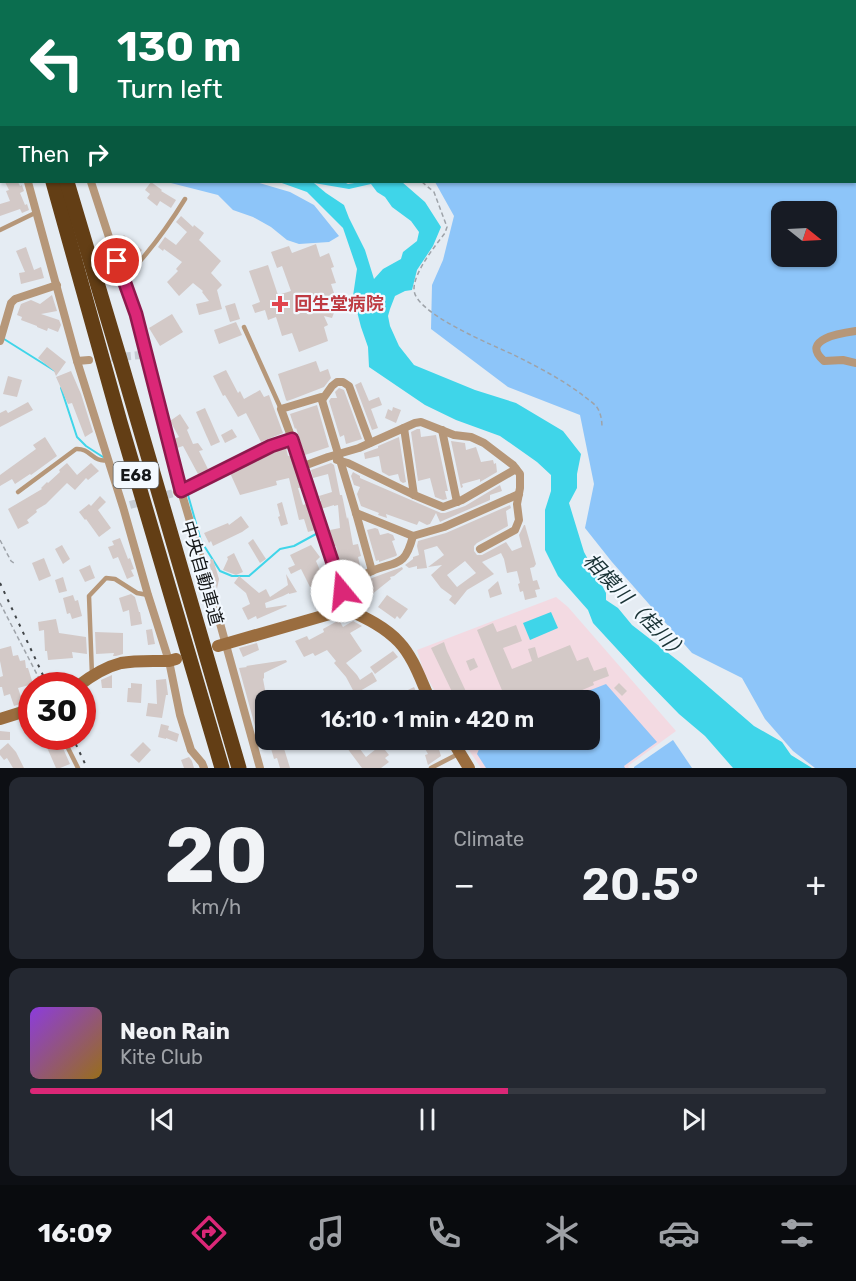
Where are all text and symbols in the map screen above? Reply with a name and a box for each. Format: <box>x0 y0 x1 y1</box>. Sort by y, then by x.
text: 130 m <box>117 22 242 72</box>
icon: left <box>18 24 96 102</box>
text: Turn left <box>117 73 222 105</box>
icon: right <box>81 138 114 171</box>
text: Then <box>18 141 69 168</box>
north arrow <box>771 201 837 267</box>
map controls <box>771 201 837 267</box>
pin <box>91 235 142 286</box>
icon: arrive <box>100 244 133 277</box>
place label: 回生堂病院 <box>294 293 384 315</box>
marker: 回生堂病院 <box>271 295 289 313</box>
road number: E68 <box>114 462 158 488</box>
street label: 中央自動車道 <box>177 518 227 628</box>
water label: 相模川（桂川） <box>579 548 693 666</box>
position arrow <box>310 559 374 623</box>
speed limit sign: 30 <box>18 672 96 750</box>
text: 16:10 · 1 min · 420 m <box>321 706 534 733</box>
text: 20 <box>164 809 268 902</box>
text: Climate <box>454 827 524 851</box>
text: 20.5° <box>582 858 699 911</box>
text: − <box>454 865 475 904</box>
text: + <box>805 865 826 904</box>
text: km/h <box>191 895 241 919</box>
text: Neon Rain <box>120 1018 230 1045</box>
text: Kite Club <box>120 1045 203 1069</box>
icon: previous <box>146 1103 179 1136</box>
icon: pause <box>411 1103 444 1136</box>
icon: next <box>677 1103 710 1136</box>
icon: directions <box>188 1212 230 1254</box>
icon: music <box>306 1212 348 1254</box>
icon: phone <box>423 1212 465 1254</box>
icon: climate <box>541 1212 583 1254</box>
icon: car <box>658 1212 700 1254</box>
icon: filters <box>776 1212 818 1254</box>
text: 16:09 <box>38 1217 112 1249</box>

